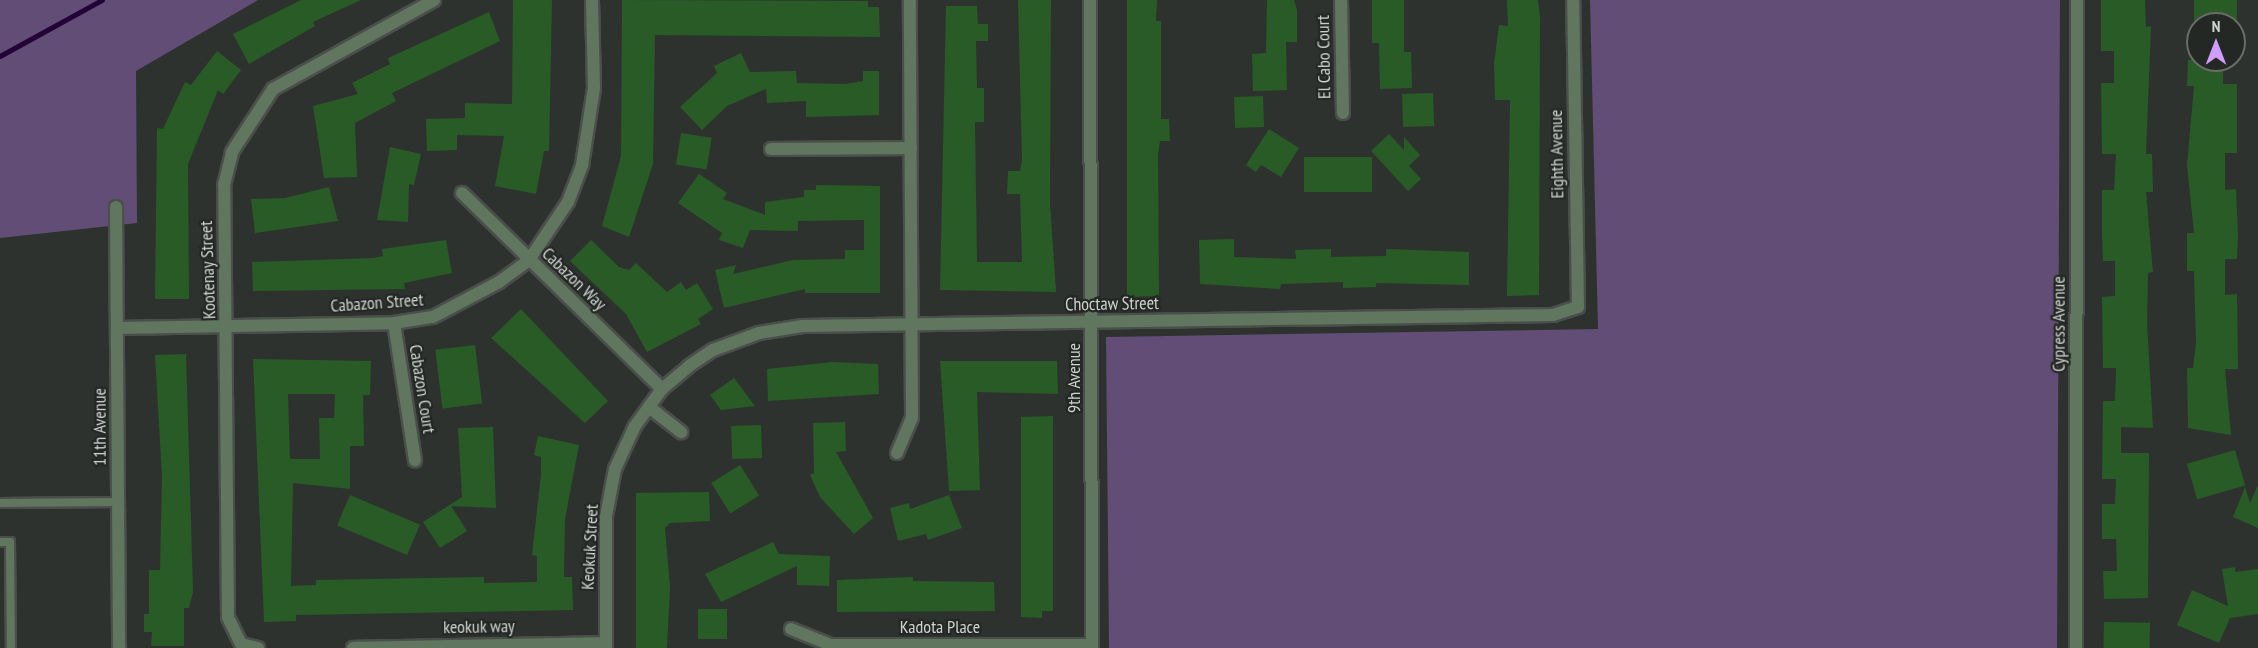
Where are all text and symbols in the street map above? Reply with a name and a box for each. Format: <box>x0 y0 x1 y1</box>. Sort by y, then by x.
north arrow <box>2186 12 2246 72</box>
street label: El Cabo Court <box>1312 15 1336 99</box>
text: N <box>2212 16 2220 36</box>
street label: Eighth Avenue <box>1545 109 1569 199</box>
street label: Kootenay Street <box>195 220 221 320</box>
street label: Cabazon Way <box>537 243 611 315</box>
street label: Cypress Avenue <box>2048 276 2070 372</box>
street label: Cabazon Street <box>330 289 424 317</box>
street label: Choctaw Street <box>1065 292 1159 316</box>
street label: Cabazon Court <box>404 343 440 435</box>
street label: 9th Avenue <box>1063 343 1085 413</box>
street label: 11th Avenue <box>89 388 111 466</box>
street label: Keokuk Street <box>577 503 603 591</box>
street label: keokuk way <box>443 616 515 638</box>
street label: Kadota Place <box>900 616 980 638</box>

